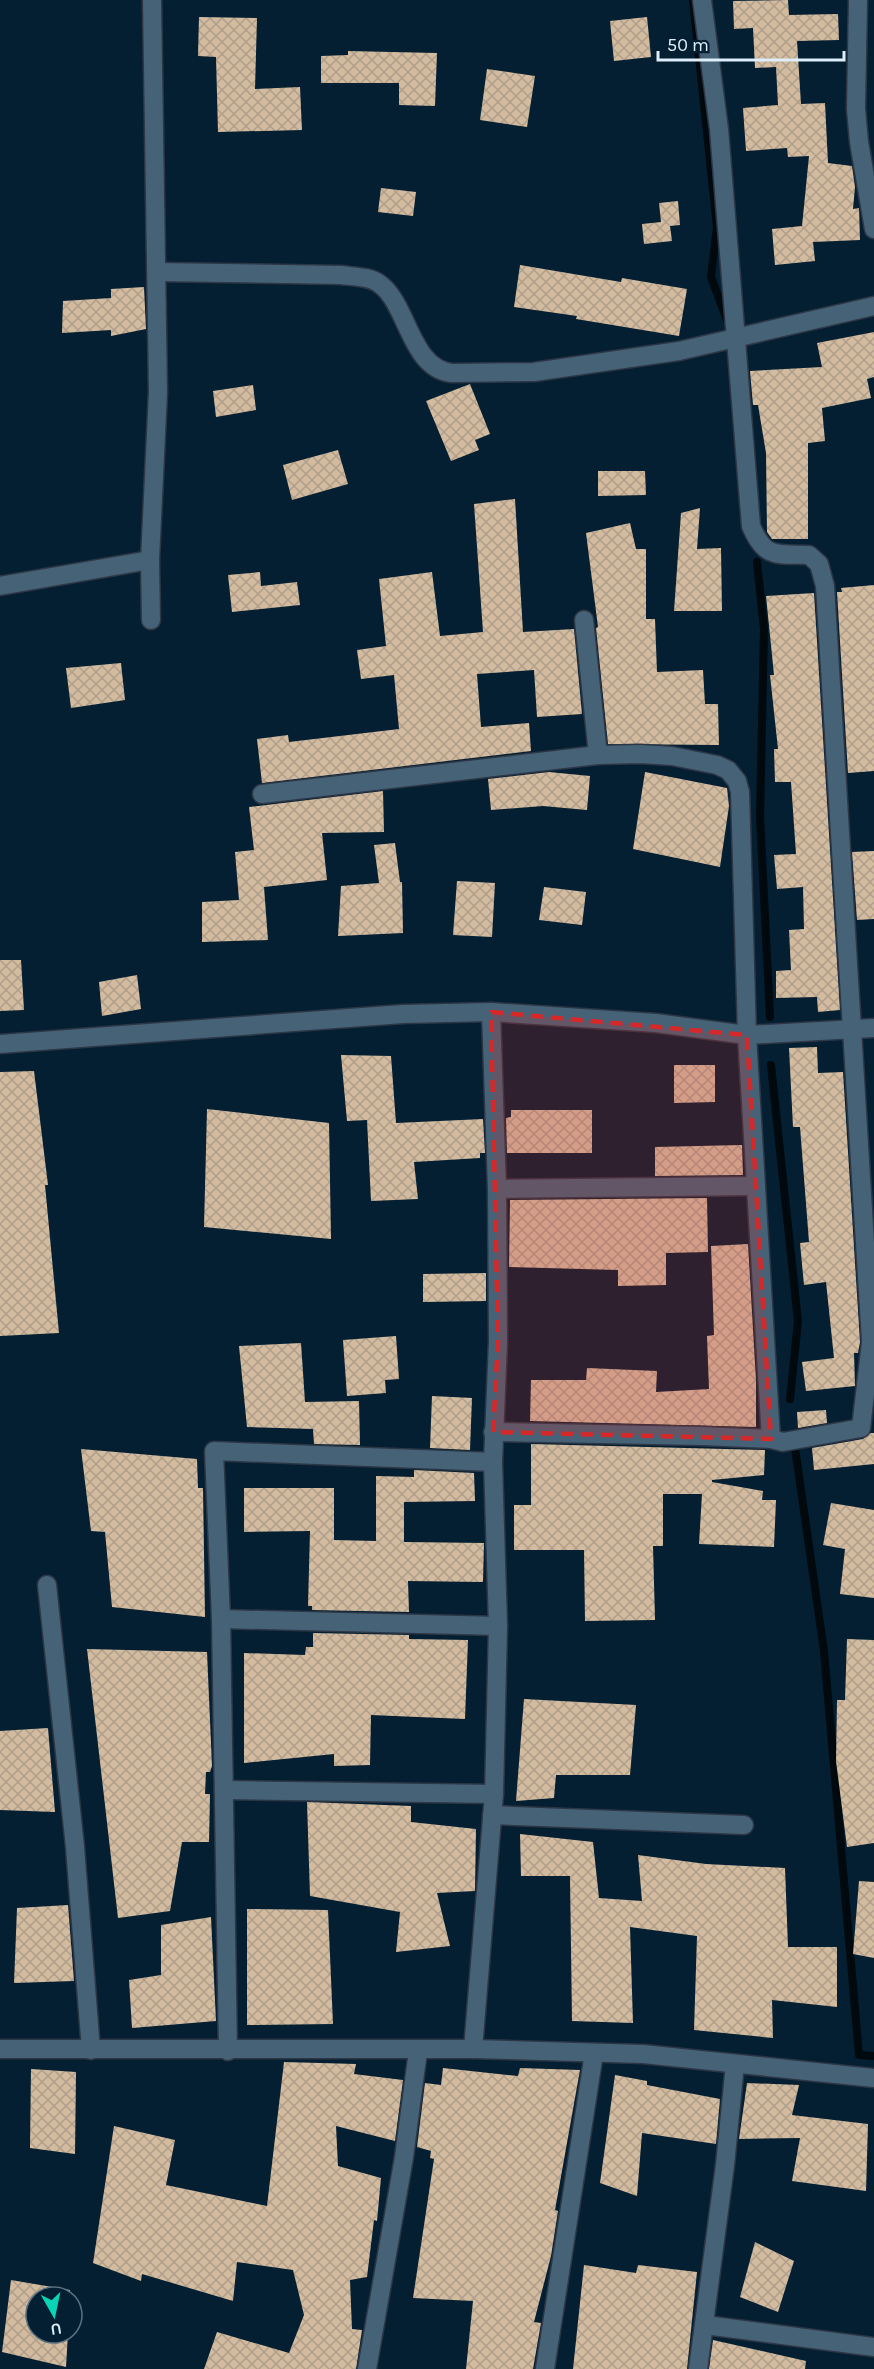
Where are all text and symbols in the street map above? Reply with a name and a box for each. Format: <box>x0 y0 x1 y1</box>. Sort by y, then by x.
scale bar <box>658 24 844 62</box>
text: 50 m <box>667 34 709 56</box>
north arrow <box>24 2285 84 2345</box>
text: U <box>49 2319 63 2340</box>

